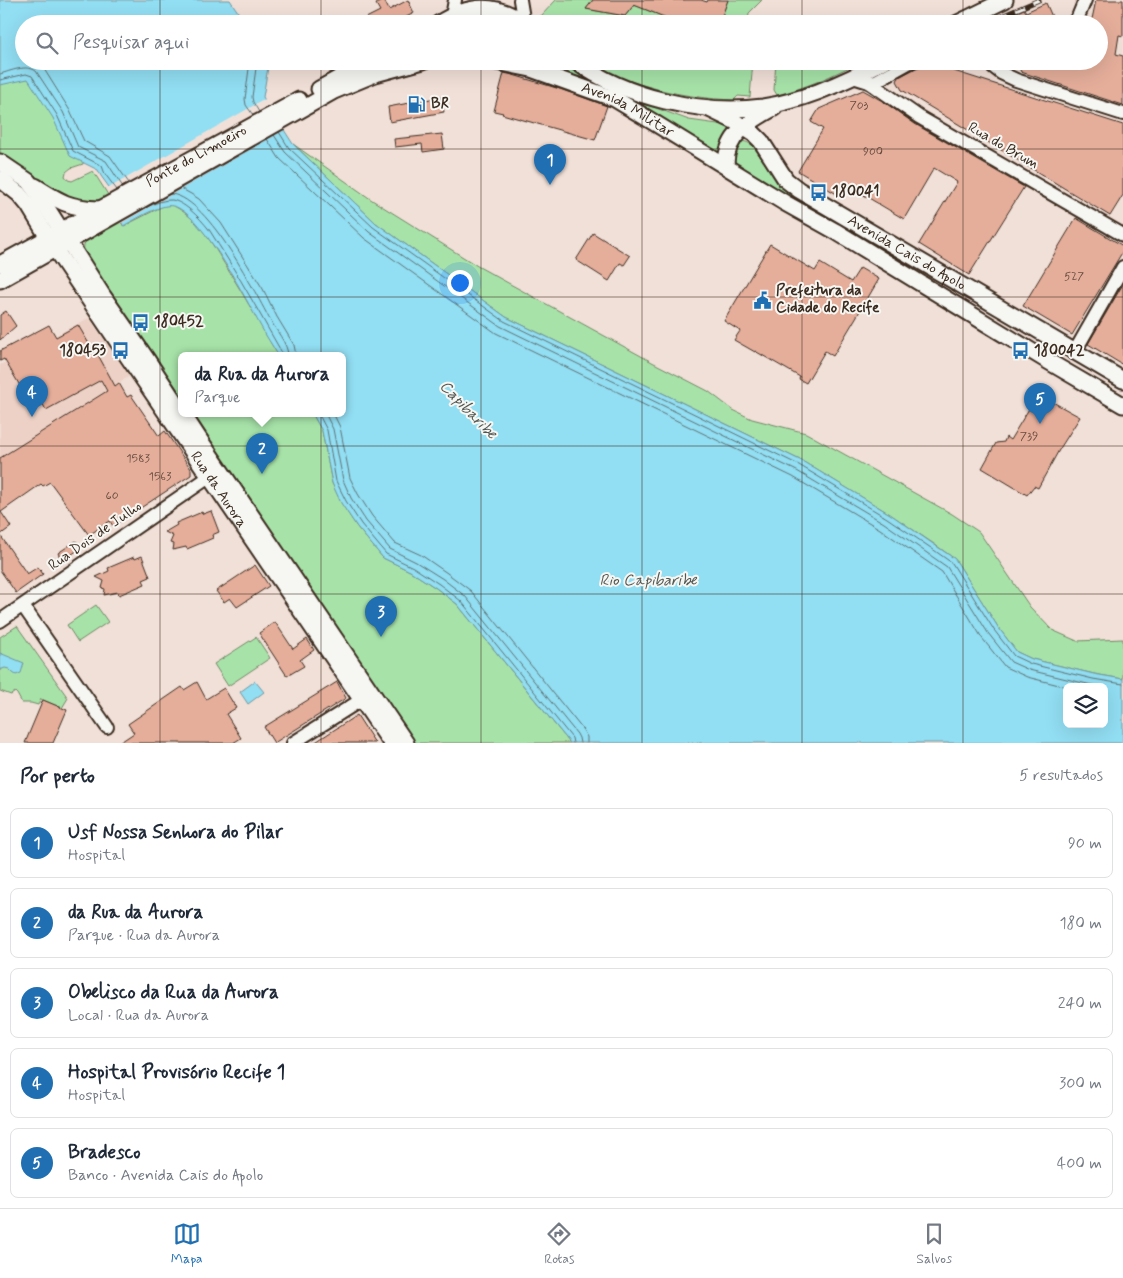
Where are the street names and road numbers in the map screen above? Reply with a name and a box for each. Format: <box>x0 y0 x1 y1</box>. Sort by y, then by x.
street label: Avenida Militar <box>579 78 678 143</box>
street label: Rua do Brum <box>964 118 1042 174</box>
street label: Ponte do Limoeiro <box>142 120 251 192</box>
street label: Avenida Cais do Apolo <box>844 211 969 296</box>
street label: Rua da Aurora <box>185 448 252 532</box>
street label: Rua Dois de Julho <box>44 496 146 576</box>

